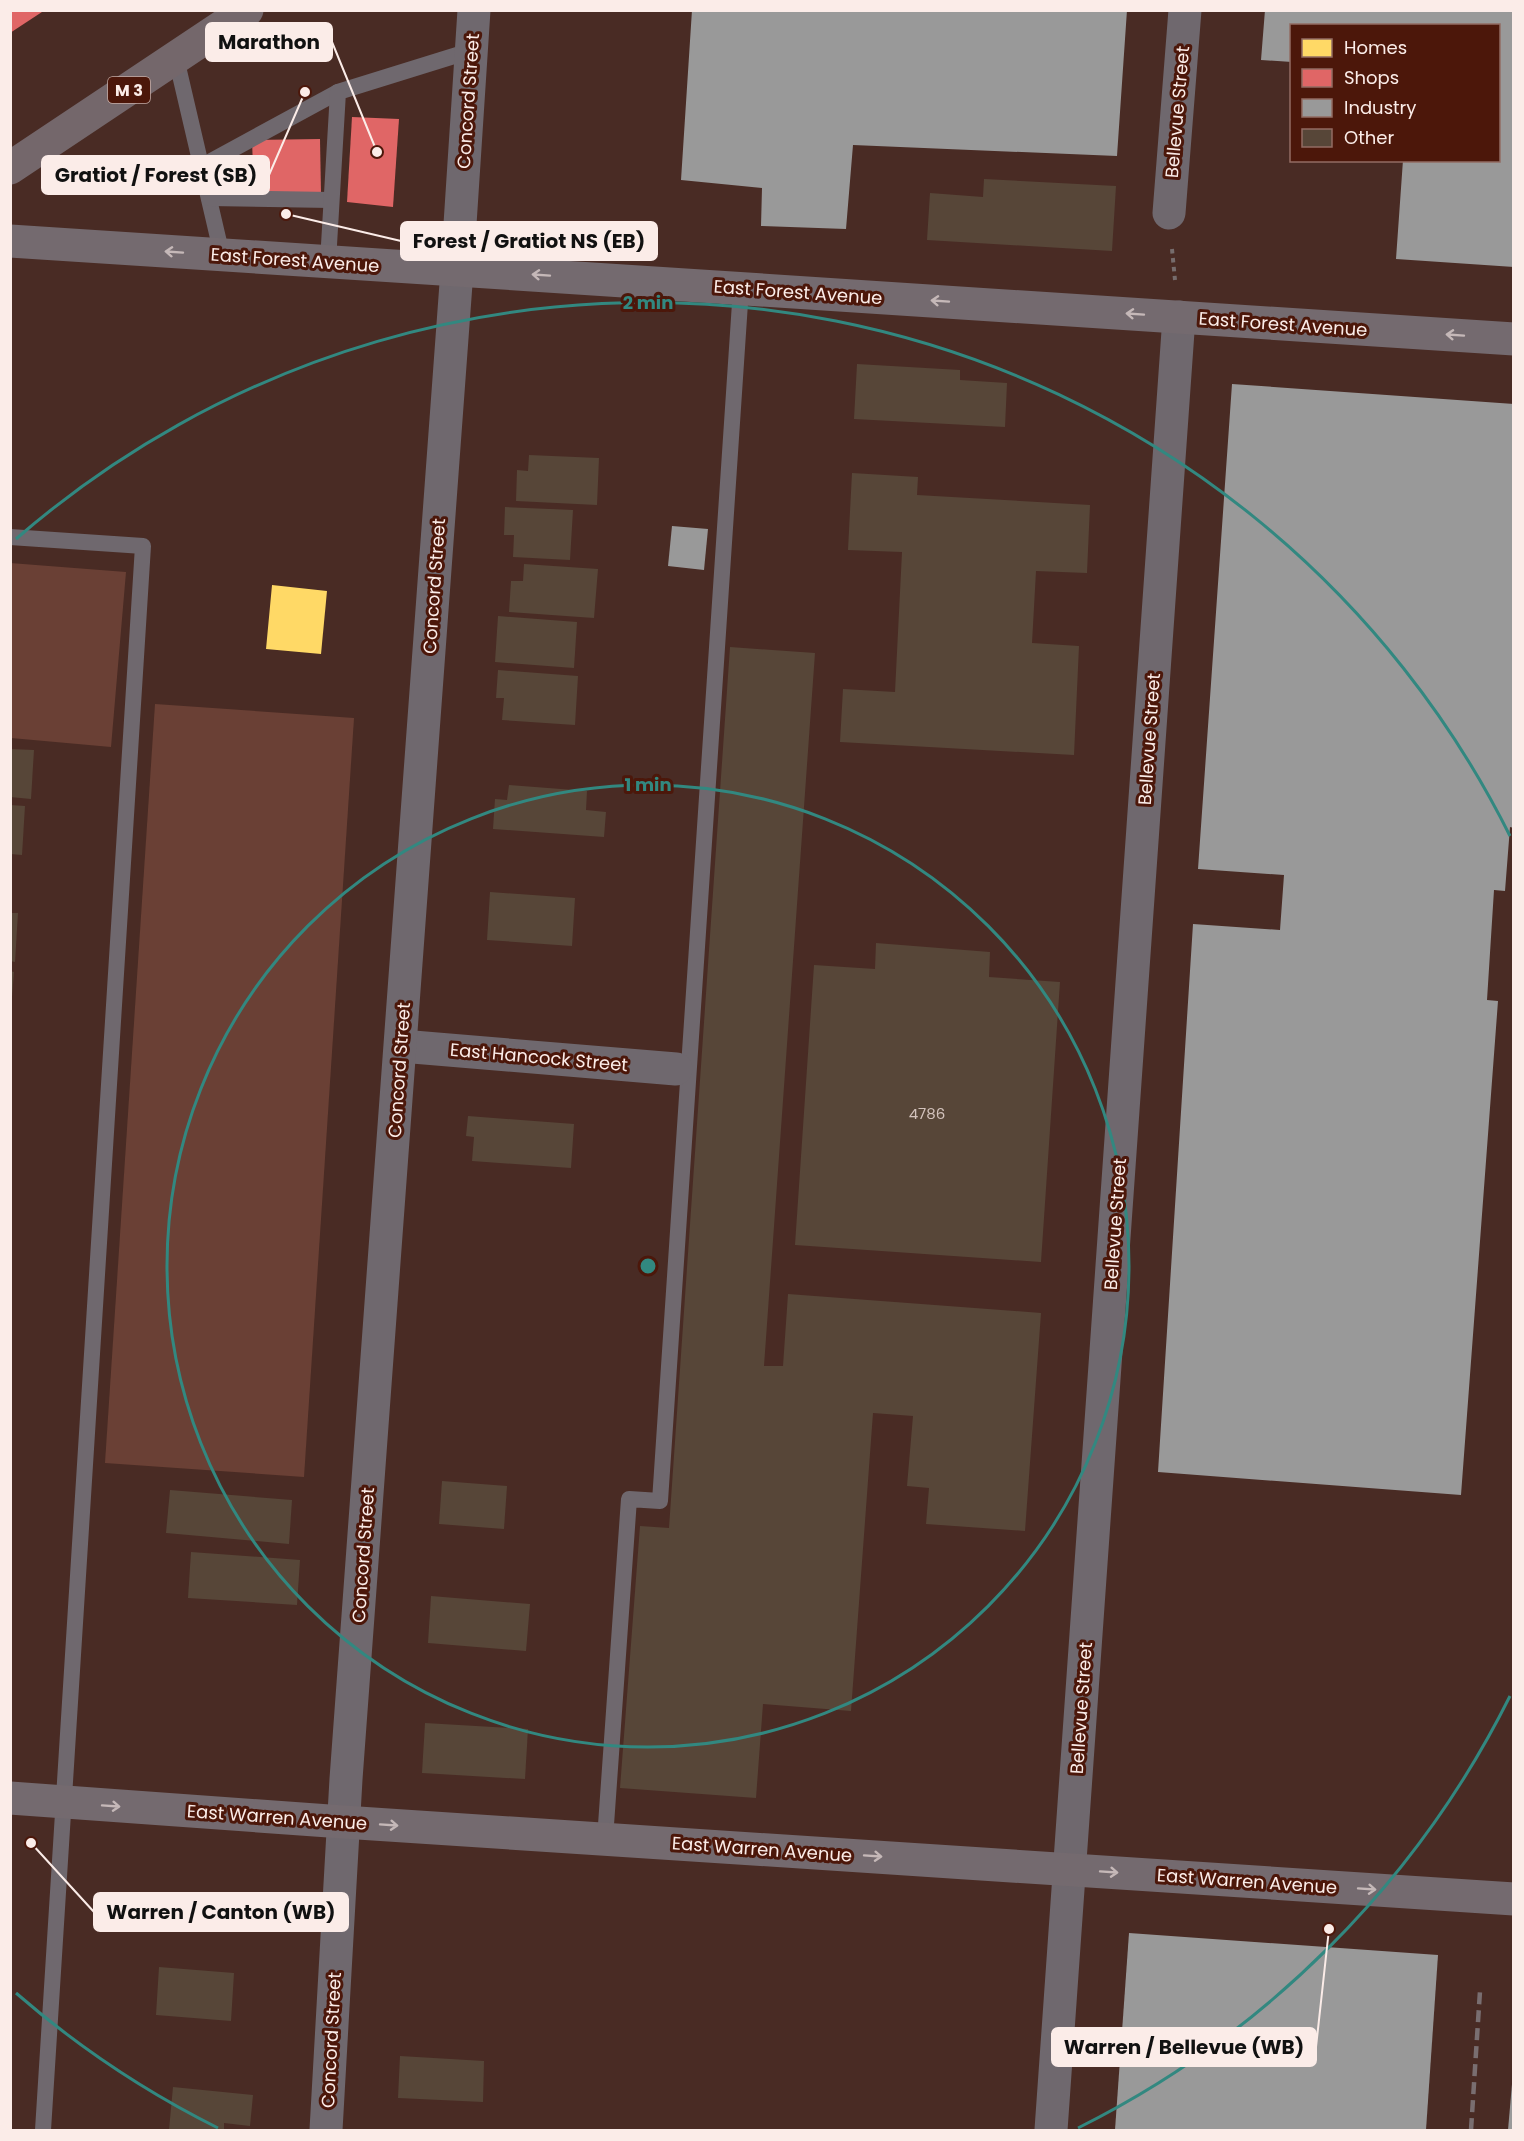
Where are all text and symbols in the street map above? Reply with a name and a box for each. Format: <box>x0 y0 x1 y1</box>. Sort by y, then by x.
callout: Marathon <box>206 23 332 61</box>
legend <box>1290 24 1500 162</box>
text: Marathon <box>218 28 320 56</box>
street label: Concord Street <box>451 32 485 170</box>
text: Homes <box>1344 35 1407 60</box>
street label: Bellevue Street <box>1159 45 1195 179</box>
text: Shops <box>1344 65 1399 90</box>
road number: M 3 <box>108 77 150 103</box>
text: Industry <box>1344 95 1416 120</box>
text: Other <box>1344 125 1394 150</box>
callout: Gratiot / Forest (SB) <box>42 156 269 194</box>
text: Gratiot / Forest (SB) <box>55 161 257 189</box>
callout: Forest / Gratiot NS (EB) <box>401 222 657 260</box>
text: Forest / Gratiot NS (EB) <box>413 227 645 255</box>
street label: East Forest Avenue <box>210 242 380 278</box>
one-way arrow <box>165 246 185 257</box>
one-way arrow <box>531 270 551 281</box>
street label: East Forest Avenue <box>713 274 883 310</box>
text: 2 min <box>623 290 673 315</box>
one-way arrow <box>931 296 951 307</box>
street label: East Forest Avenue <box>1198 306 1368 342</box>
one-way arrow <box>1125 308 1145 319</box>
one-way arrow <box>1446 329 1466 340</box>
street label: Concord Street <box>417 517 451 655</box>
street label: Bellevue Street <box>1132 672 1166 806</box>
text: 1 min <box>624 772 672 797</box>
street label: Concord Street <box>382 1001 416 1139</box>
street label: East Hancock Street <box>449 1037 629 1077</box>
house number: 4786 <box>909 1103 945 1124</box>
street label: Bellevue Street <box>1098 1157 1132 1291</box>
centre of rings <box>638 1256 658 1276</box>
street label: Concord Street <box>346 1486 380 1624</box>
street label: Bellevue Street <box>1064 1641 1098 1775</box>
street label: East Warren Avenue <box>186 1798 368 1836</box>
one-way arrow <box>100 1800 120 1811</box>
one-way arrow <box>379 1820 399 1831</box>
street label: East Warren Avenue <box>671 1830 853 1868</box>
one-way arrow <box>863 1851 882 1862</box>
street label: East Warren Avenue <box>1156 1862 1338 1900</box>
one-way arrow <box>1099 1867 1119 1878</box>
one-way arrow <box>1356 1884 1376 1895</box>
callout: Warren / Canton (WB) <box>94 1893 348 1931</box>
text: Warren / Canton (WB) <box>106 1898 336 1926</box>
street label: Concord Street <box>315 1972 347 2108</box>
callout: Warren / Bellevue (WB) <box>1052 2028 1316 2066</box>
text: Warren / Bellevue (WB) <box>1064 2033 1304 2061</box>

